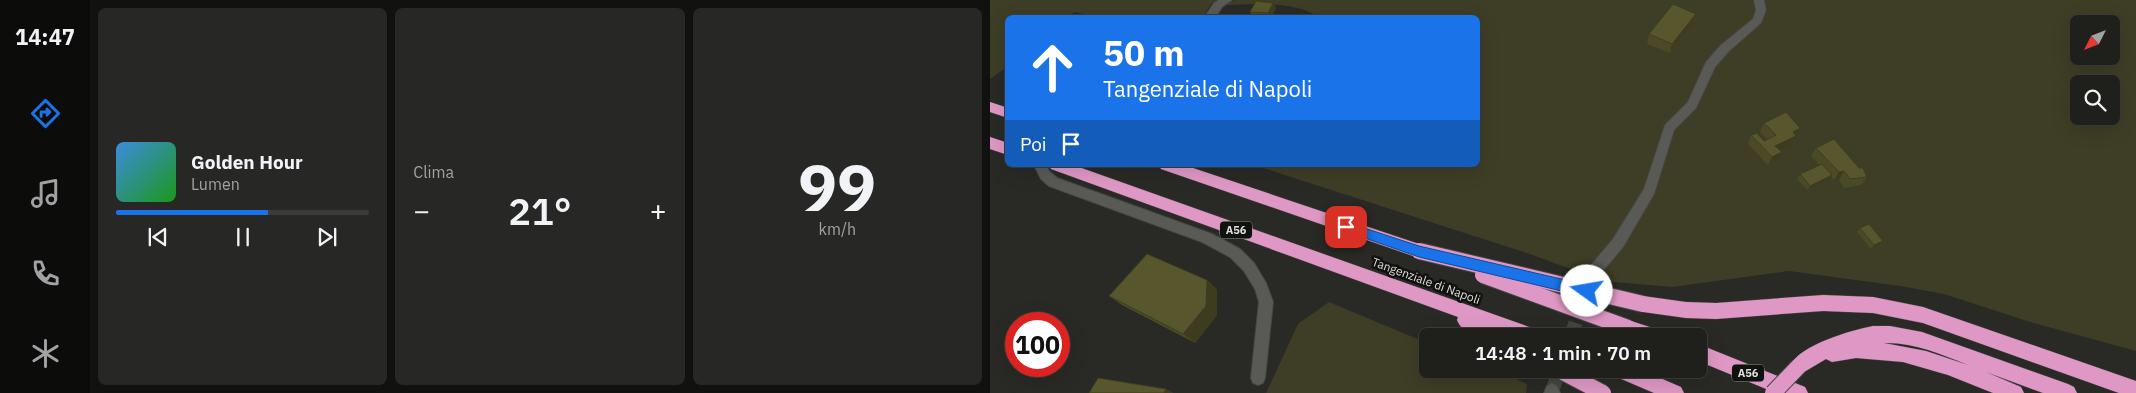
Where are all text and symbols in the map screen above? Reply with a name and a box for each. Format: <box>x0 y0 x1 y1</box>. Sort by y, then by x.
north arrow <box>2070 15 2120 65</box>
map controls <box>2070 15 2120 125</box>
text: 14:47 <box>15 22 75 51</box>
text: 50 m <box>1103 30 1185 76</box>
icon: ahead <box>1020 35 1085 100</box>
text: Tangenziale di Napoli <box>1103 74 1312 103</box>
button: search <box>2070 75 2120 125</box>
icon: directions <box>28 96 63 131</box>
icon: arrive <box>1057 130 1085 158</box>
text: Poi <box>1020 132 1047 156</box>
text: 99 <box>798 144 876 229</box>
text: Golden Hour <box>191 150 303 174</box>
text: Clima <box>413 162 454 182</box>
text: Lumen <box>191 174 240 194</box>
icon: music <box>28 176 63 211</box>
text: 21° <box>508 186 572 235</box>
text: − <box>413 192 430 229</box>
text: + <box>650 192 667 229</box>
pin <box>1325 206 1367 248</box>
icon: arrive <box>1332 213 1360 241</box>
text: km/h <box>819 219 856 239</box>
road number: A56 <box>1220 222 1252 238</box>
icon: previous <box>144 223 172 251</box>
icon: pause <box>229 223 257 251</box>
icon: next <box>313 223 341 251</box>
street label: Tangenziale di Napoli <box>1370 254 1482 307</box>
icon: phone <box>28 256 63 291</box>
position arrow <box>1560 264 1612 316</box>
speed limit sign: 100 <box>1005 312 1070 377</box>
icon: climate <box>28 336 63 371</box>
text: 14:48 · 1 min · 70 m <box>1475 341 1651 365</box>
road number: A56 <box>1732 364 1764 382</box>

